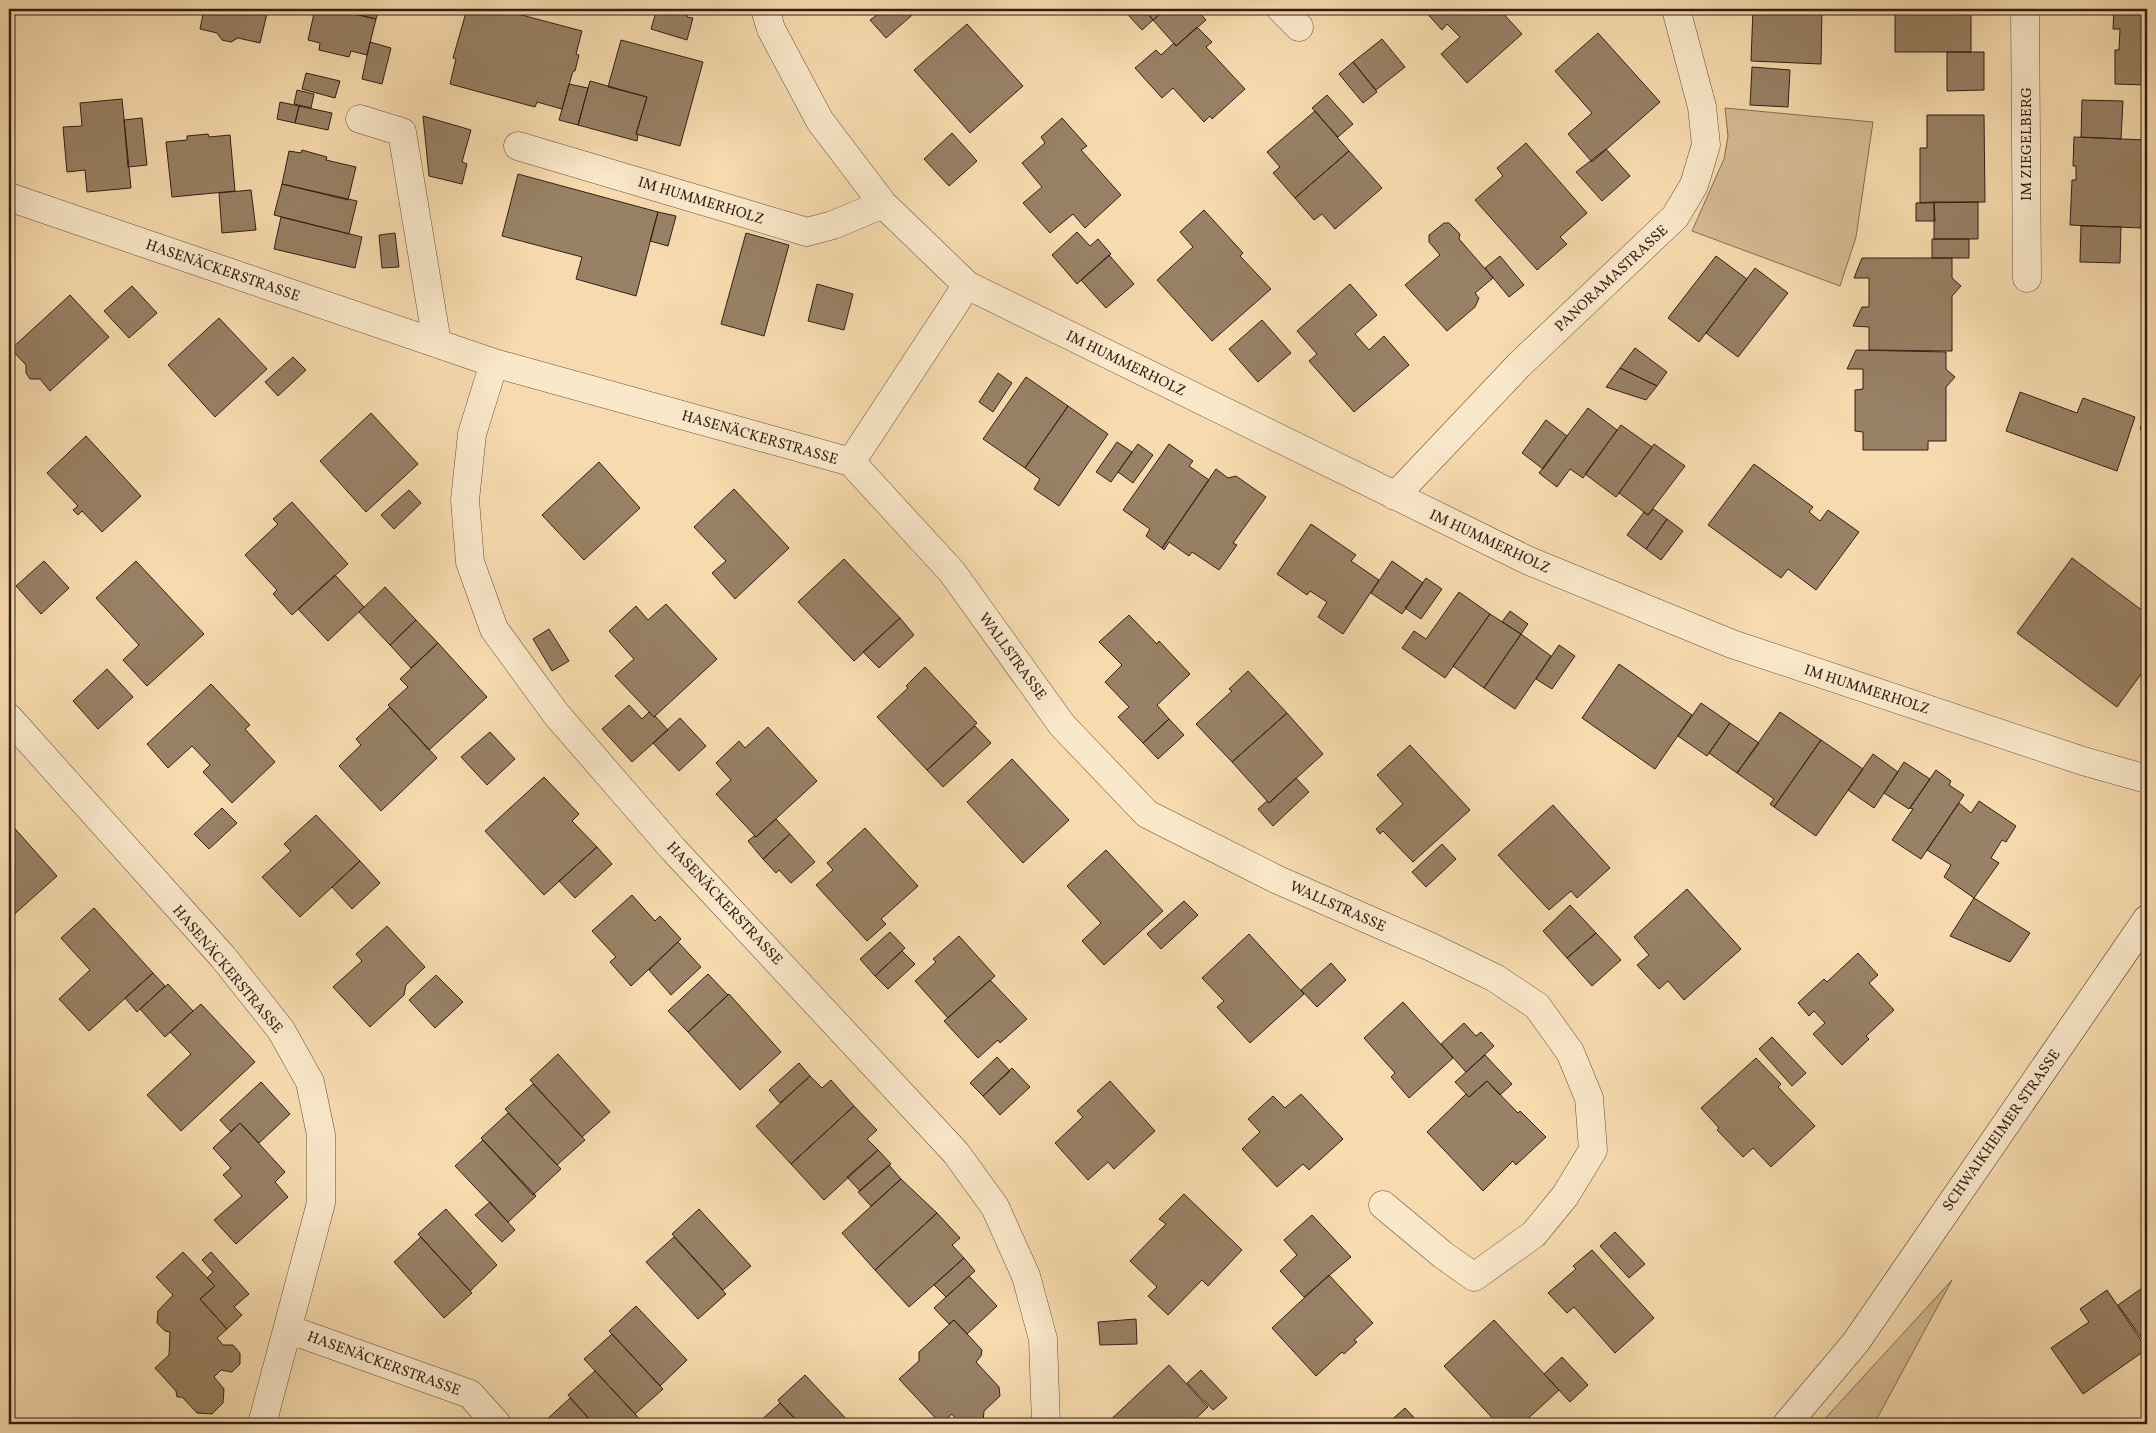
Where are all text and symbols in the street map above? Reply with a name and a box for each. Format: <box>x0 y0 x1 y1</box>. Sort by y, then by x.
street label: IM ZIEGELBERG <box>2017 87 2038 201</box>
street label: IM HUMMERHOLZ <box>635 172 766 231</box>
street label: PANORAMASTRASSE <box>1551 221 1673 337</box>
street label: HASENÄCKERSTRASSE <box>143 235 302 308</box>
street label: IM HUMMERHOLZ <box>1062 326 1189 403</box>
street label: HASENÄCKERSTRASSE <box>679 406 840 471</box>
street label: IM HUMMERHOLZ <box>1426 505 1553 580</box>
street label: WALLSTRASSE <box>973 609 1051 705</box>
street label: IM HUMMERHOLZ <box>1801 660 1932 721</box>
street label: HASENÄCKERSTRASSE <box>661 838 787 970</box>
street label: WALLSTRASSE <box>1286 877 1389 938</box>
street label: HASENÄCKERSTRASSE <box>167 901 287 1039</box>
street label: SCHWAIKHEIMER STRASSE <box>1938 1046 2066 1216</box>
street label: HASENÄCKERSTRASSE <box>304 1327 463 1402</box>

